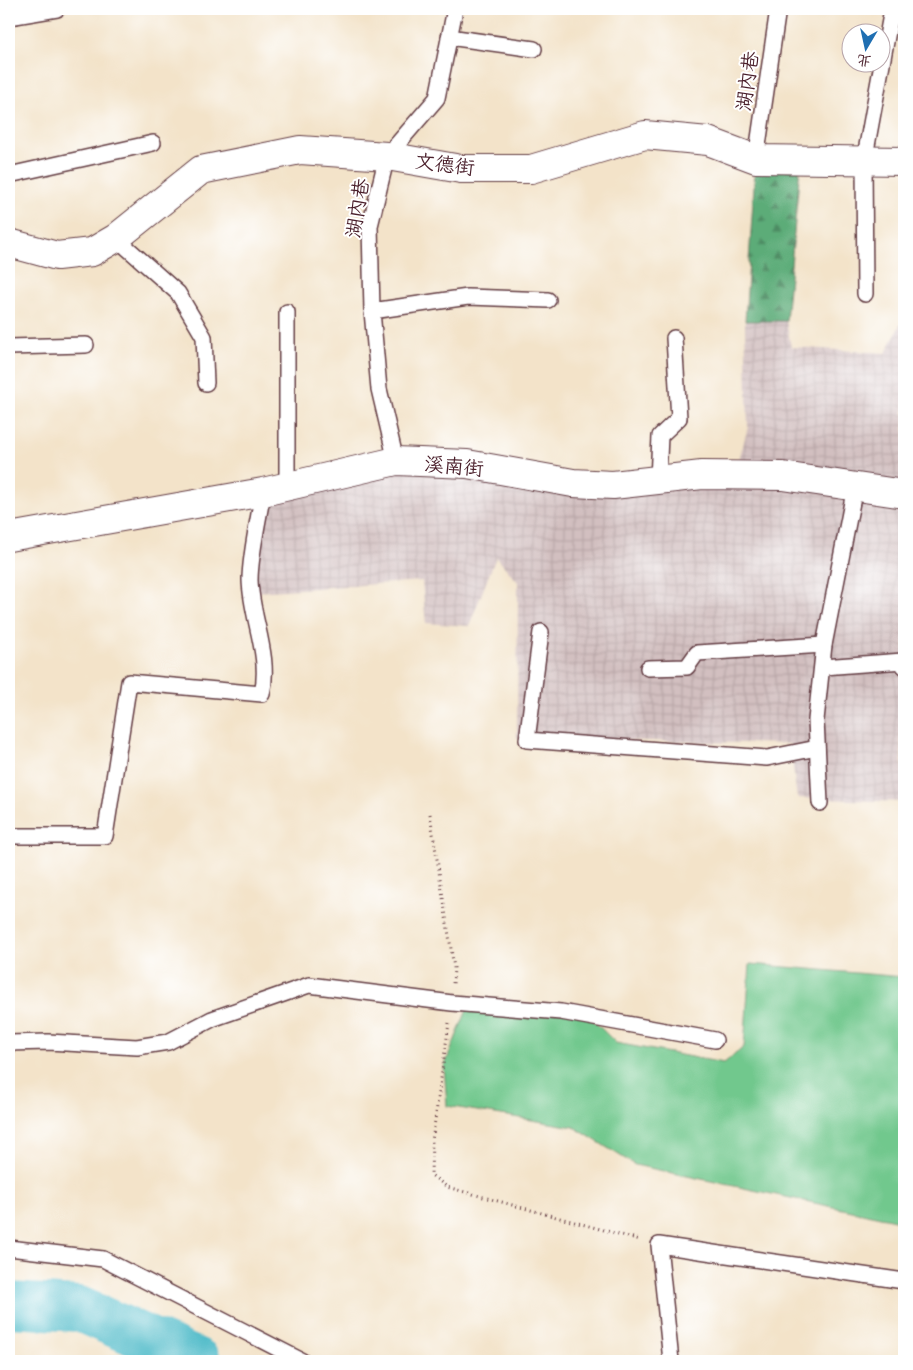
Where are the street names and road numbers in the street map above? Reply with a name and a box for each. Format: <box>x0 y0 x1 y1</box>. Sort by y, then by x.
street label: 湖內巷 <box>731 49 766 113</box>
street label: 文德街 <box>413 148 476 183</box>
street label: 湖內巷 <box>340 176 377 240</box>
street label: 溪南街 <box>423 451 485 484</box>

